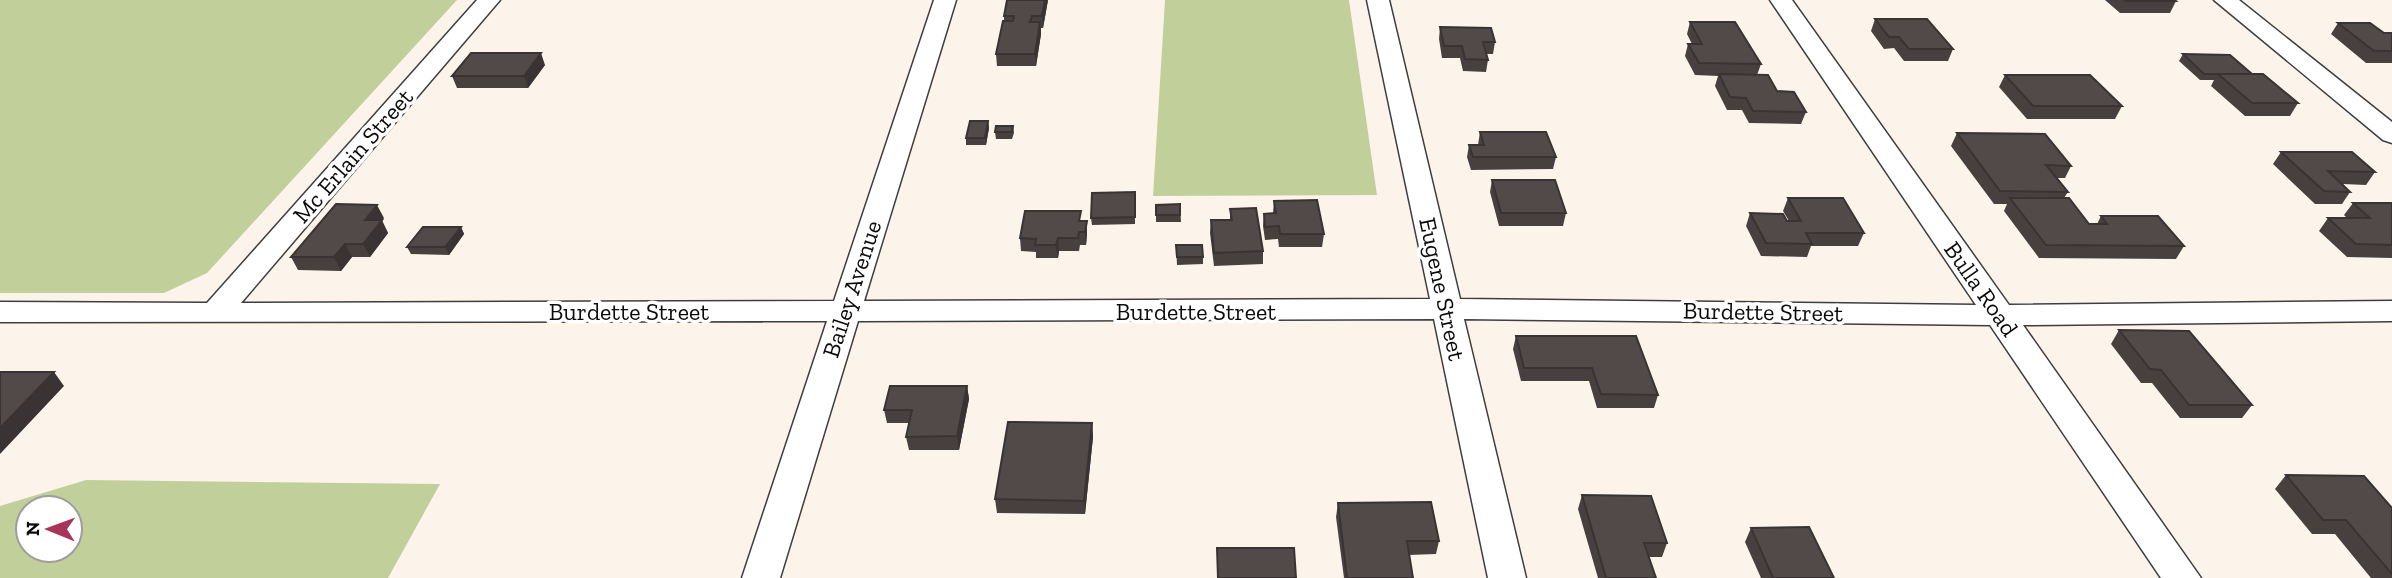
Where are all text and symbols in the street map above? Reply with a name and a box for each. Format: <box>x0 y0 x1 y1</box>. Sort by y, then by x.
street label: Mc Erlain Street <box>286 83 419 229</box>
street label: Eugene Street <box>1413 215 1472 363</box>
street label: Bailey Avenue <box>816 217 887 361</box>
street label: Bulla Road <box>1938 236 2025 342</box>
street label: Burdette Street <box>1683 296 1843 327</box>
street label: Burdette Street <box>549 297 709 326</box>
street label: Burdette Street <box>1116 297 1276 326</box>
north arrow <box>14 494 84 564</box>
text: N <box>21 521 44 536</box>

